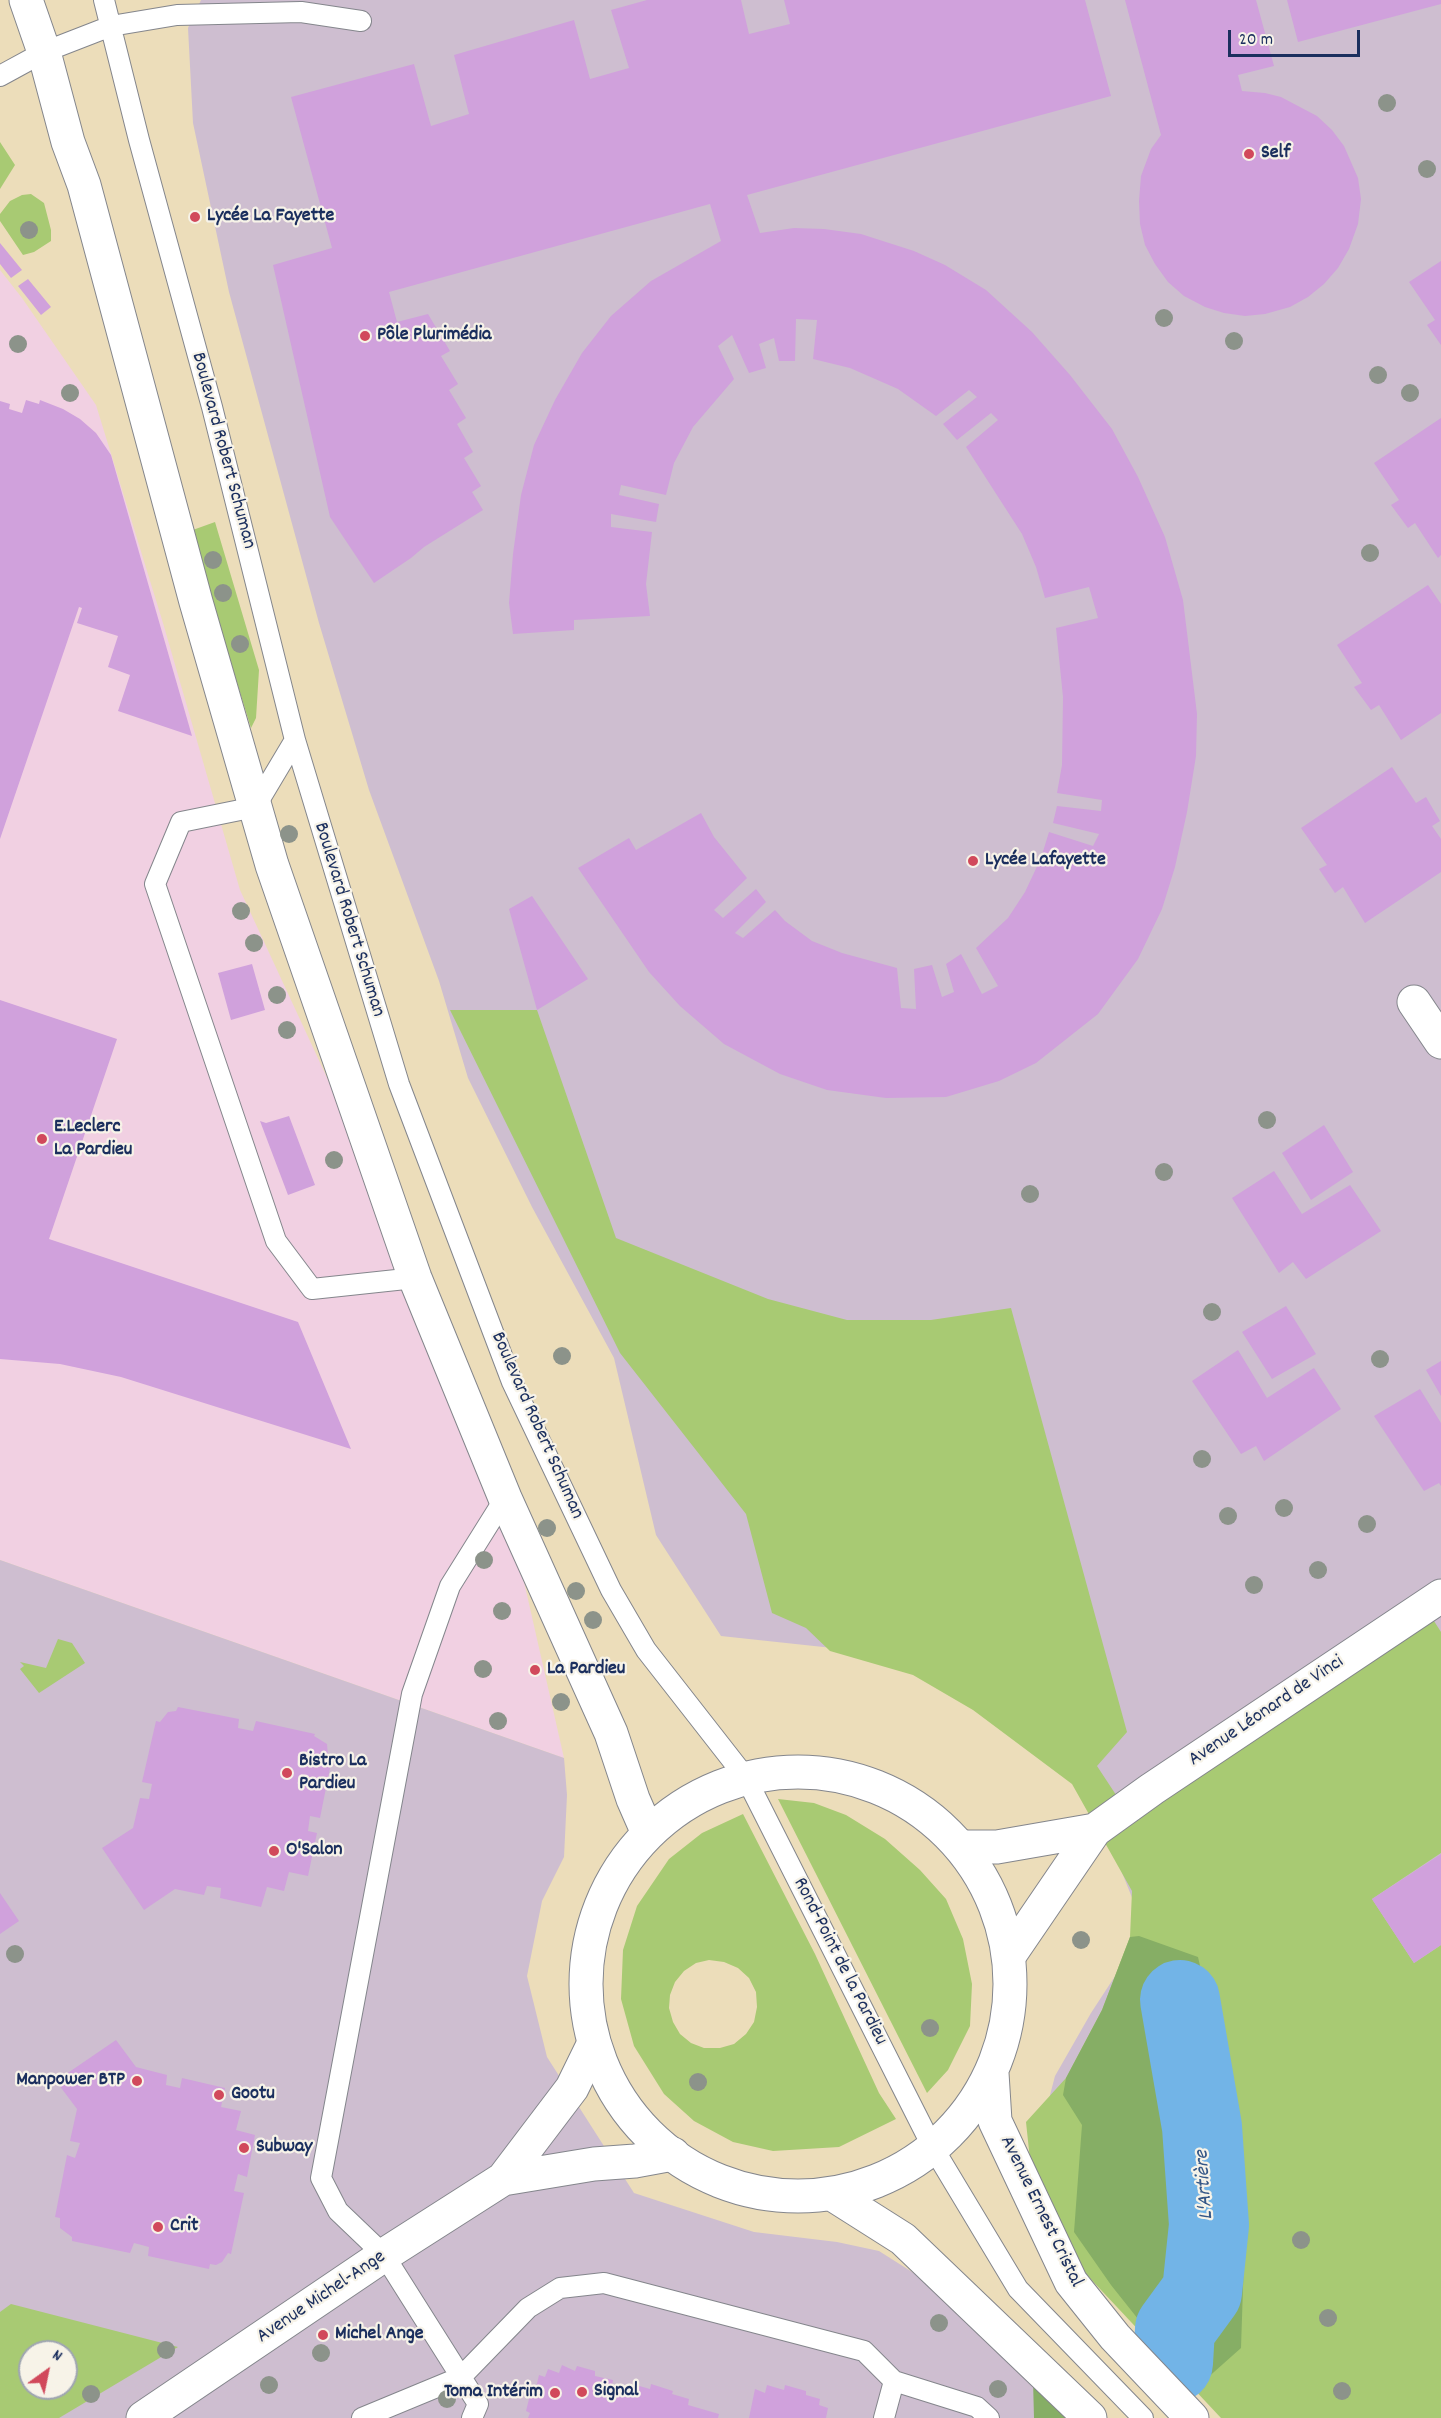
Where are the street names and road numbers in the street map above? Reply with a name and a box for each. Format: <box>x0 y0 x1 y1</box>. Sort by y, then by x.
street label: Boulevard Robert Schuman <box>184 350 260 552</box>
street label: Boulevard Robert Schuman <box>307 820 389 1020</box>
street label: Boulevard Robert Schuman <box>484 1329 588 1523</box>
street label: Avenue Léonard de Vinci <box>1185 1651 1349 1773</box>
street label: Rond-Point de la Pardieu <box>786 1874 892 2050</box>
street label: Avenue Ernest Cristal <box>993 2133 1087 2291</box>
street label: Avenue Michel-Ange <box>253 2246 391 2350</box>

